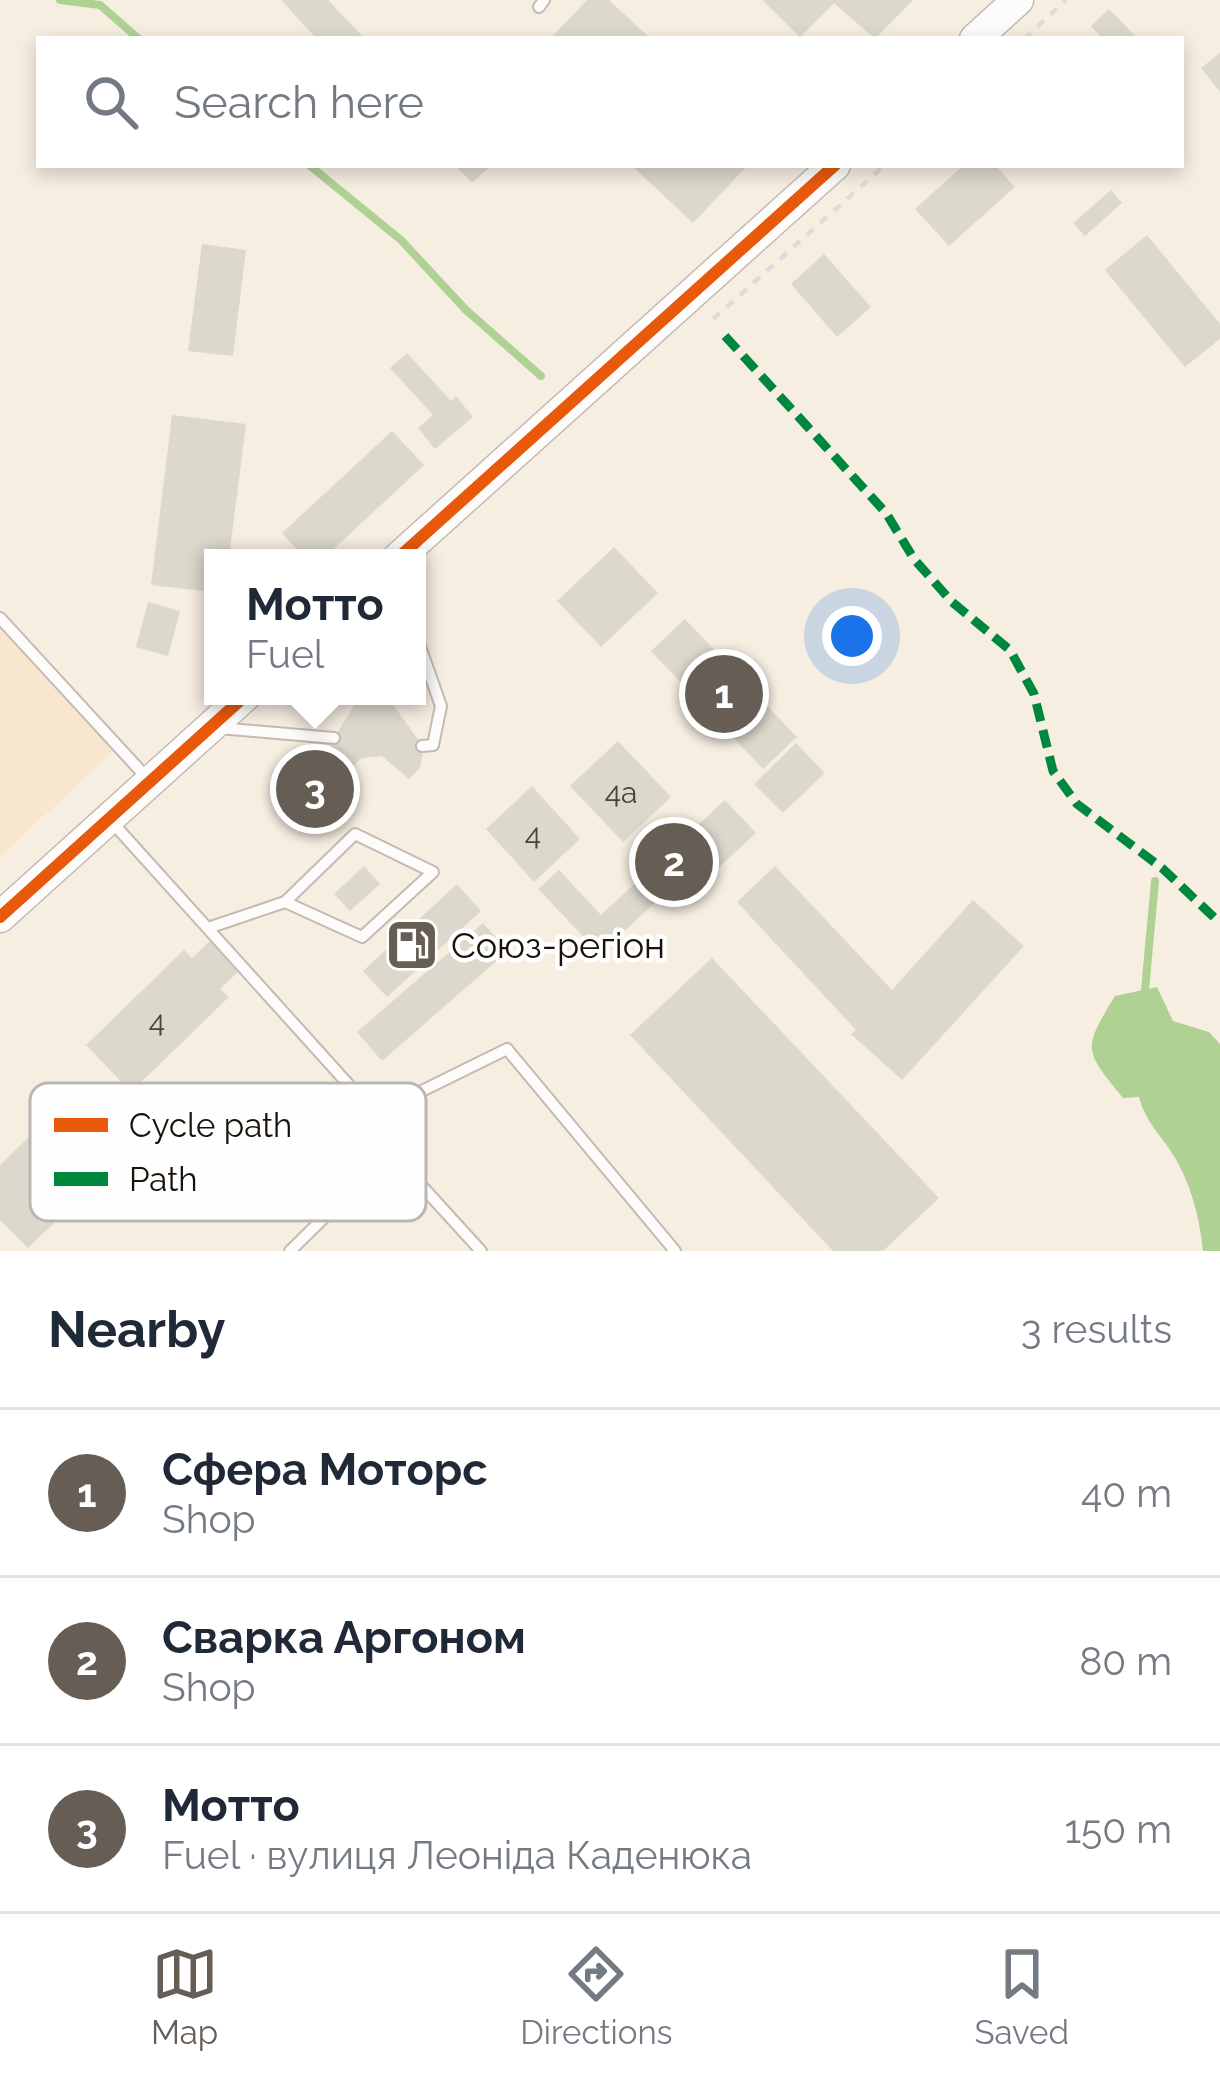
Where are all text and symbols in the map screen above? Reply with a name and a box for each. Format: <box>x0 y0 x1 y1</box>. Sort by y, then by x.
search box <box>36 36 1184 168</box>
icon: search <box>78 69 144 135</box>
text: Search here <box>174 76 424 129</box>
popup <box>204 549 426 705</box>
text: Мотто <box>246 578 384 631</box>
your location <box>822 606 882 666</box>
text: Fuel <box>246 631 324 677</box>
pin: 1 <box>685 649 763 739</box>
pin: 3 <box>276 744 354 834</box>
house number: 4а <box>605 775 637 810</box>
house number: 4 <box>525 817 541 852</box>
pin: 2 <box>635 817 713 907</box>
fuel station icon: Союз-регіон <box>384 917 440 973</box>
place label: Союз-регіон <box>451 924 665 966</box>
house number: 4 <box>149 1004 165 1039</box>
legend <box>30 1083 426 1221</box>
text: Cycle path <box>129 1106 292 1145</box>
text: Path <box>129 1160 198 1199</box>
text: Nearby <box>48 1299 225 1359</box>
text: 3 results <box>1021 1306 1172 1352</box>
text: Сфера Моторс <box>162 1443 488 1496</box>
text: 1 <box>77 1470 97 1516</box>
text: 40 m <box>1081 1470 1172 1516</box>
text: Shop <box>162 1496 256 1542</box>
text: Сварка Аргоном <box>162 1611 526 1664</box>
text: 2 <box>76 1638 98 1684</box>
text: 80 m <box>1079 1638 1172 1684</box>
text: Shop <box>162 1664 256 1710</box>
text: Мотто <box>162 1779 300 1832</box>
text: 3 <box>76 1806 98 1852</box>
text: 150 m <box>1064 1806 1172 1852</box>
text: Fuel · вулиця Леоніда Каденюка <box>162 1832 752 1878</box>
tab: Map <box>151 1941 218 2052</box>
tab: Directions <box>520 1941 673 2052</box>
tab: Saved <box>975 1941 1069 2052</box>

